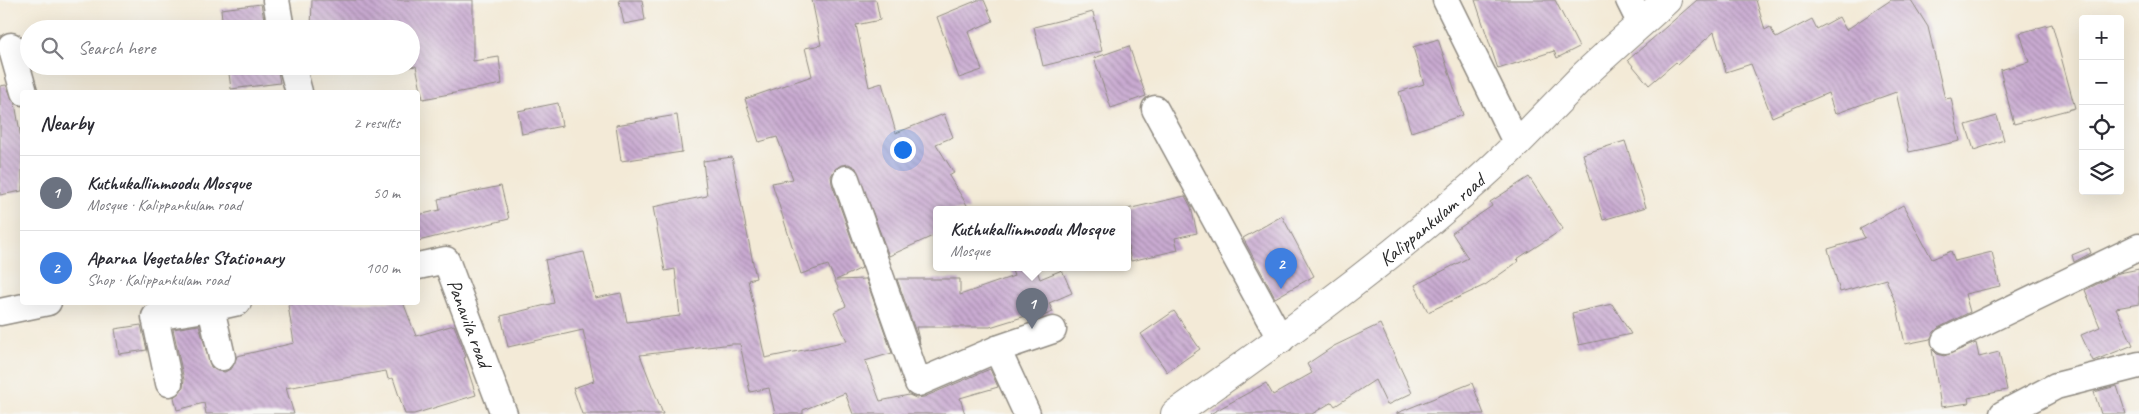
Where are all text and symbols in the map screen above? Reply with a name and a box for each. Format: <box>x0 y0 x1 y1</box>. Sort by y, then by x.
map controls <box>2079 15 2124 195</box>
button: + <box>2079 15 2124 60</box>
search box <box>20 20 420 75</box>
icon: search <box>38 34 66 62</box>
text: Search here <box>78 36 155 60</box>
button: − <box>2079 60 2124 105</box>
button: locate <box>2079 105 2124 150</box>
text: Nearby <box>40 110 93 136</box>
text: 2 results <box>353 113 400 133</box>
your location <box>890 137 916 163</box>
button: layers <box>2079 150 2124 195</box>
street label: Kalippankulam road <box>1374 166 1492 272</box>
text: Kuthukallinmoodu Mosque <box>87 171 251 195</box>
text: 1 <box>52 183 60 203</box>
text: 50 m <box>373 183 400 203</box>
text: Mosque · Kalippankulam road <box>87 195 242 215</box>
popup <box>933 206 1131 271</box>
text: Kuthukallinmoodu Mosque <box>950 217 1114 241</box>
text: Mosque <box>950 241 990 261</box>
text: Aparna Vegetables Stationary <box>87 246 284 270</box>
pin: 2 <box>1265 248 1297 289</box>
text: 2 <box>52 258 60 278</box>
text: 100 m <box>366 258 400 278</box>
text: Shop · Kalippankulam road <box>87 270 229 290</box>
street label: Panavila road <box>441 276 498 374</box>
pin: 1 <box>1016 288 1048 329</box>

